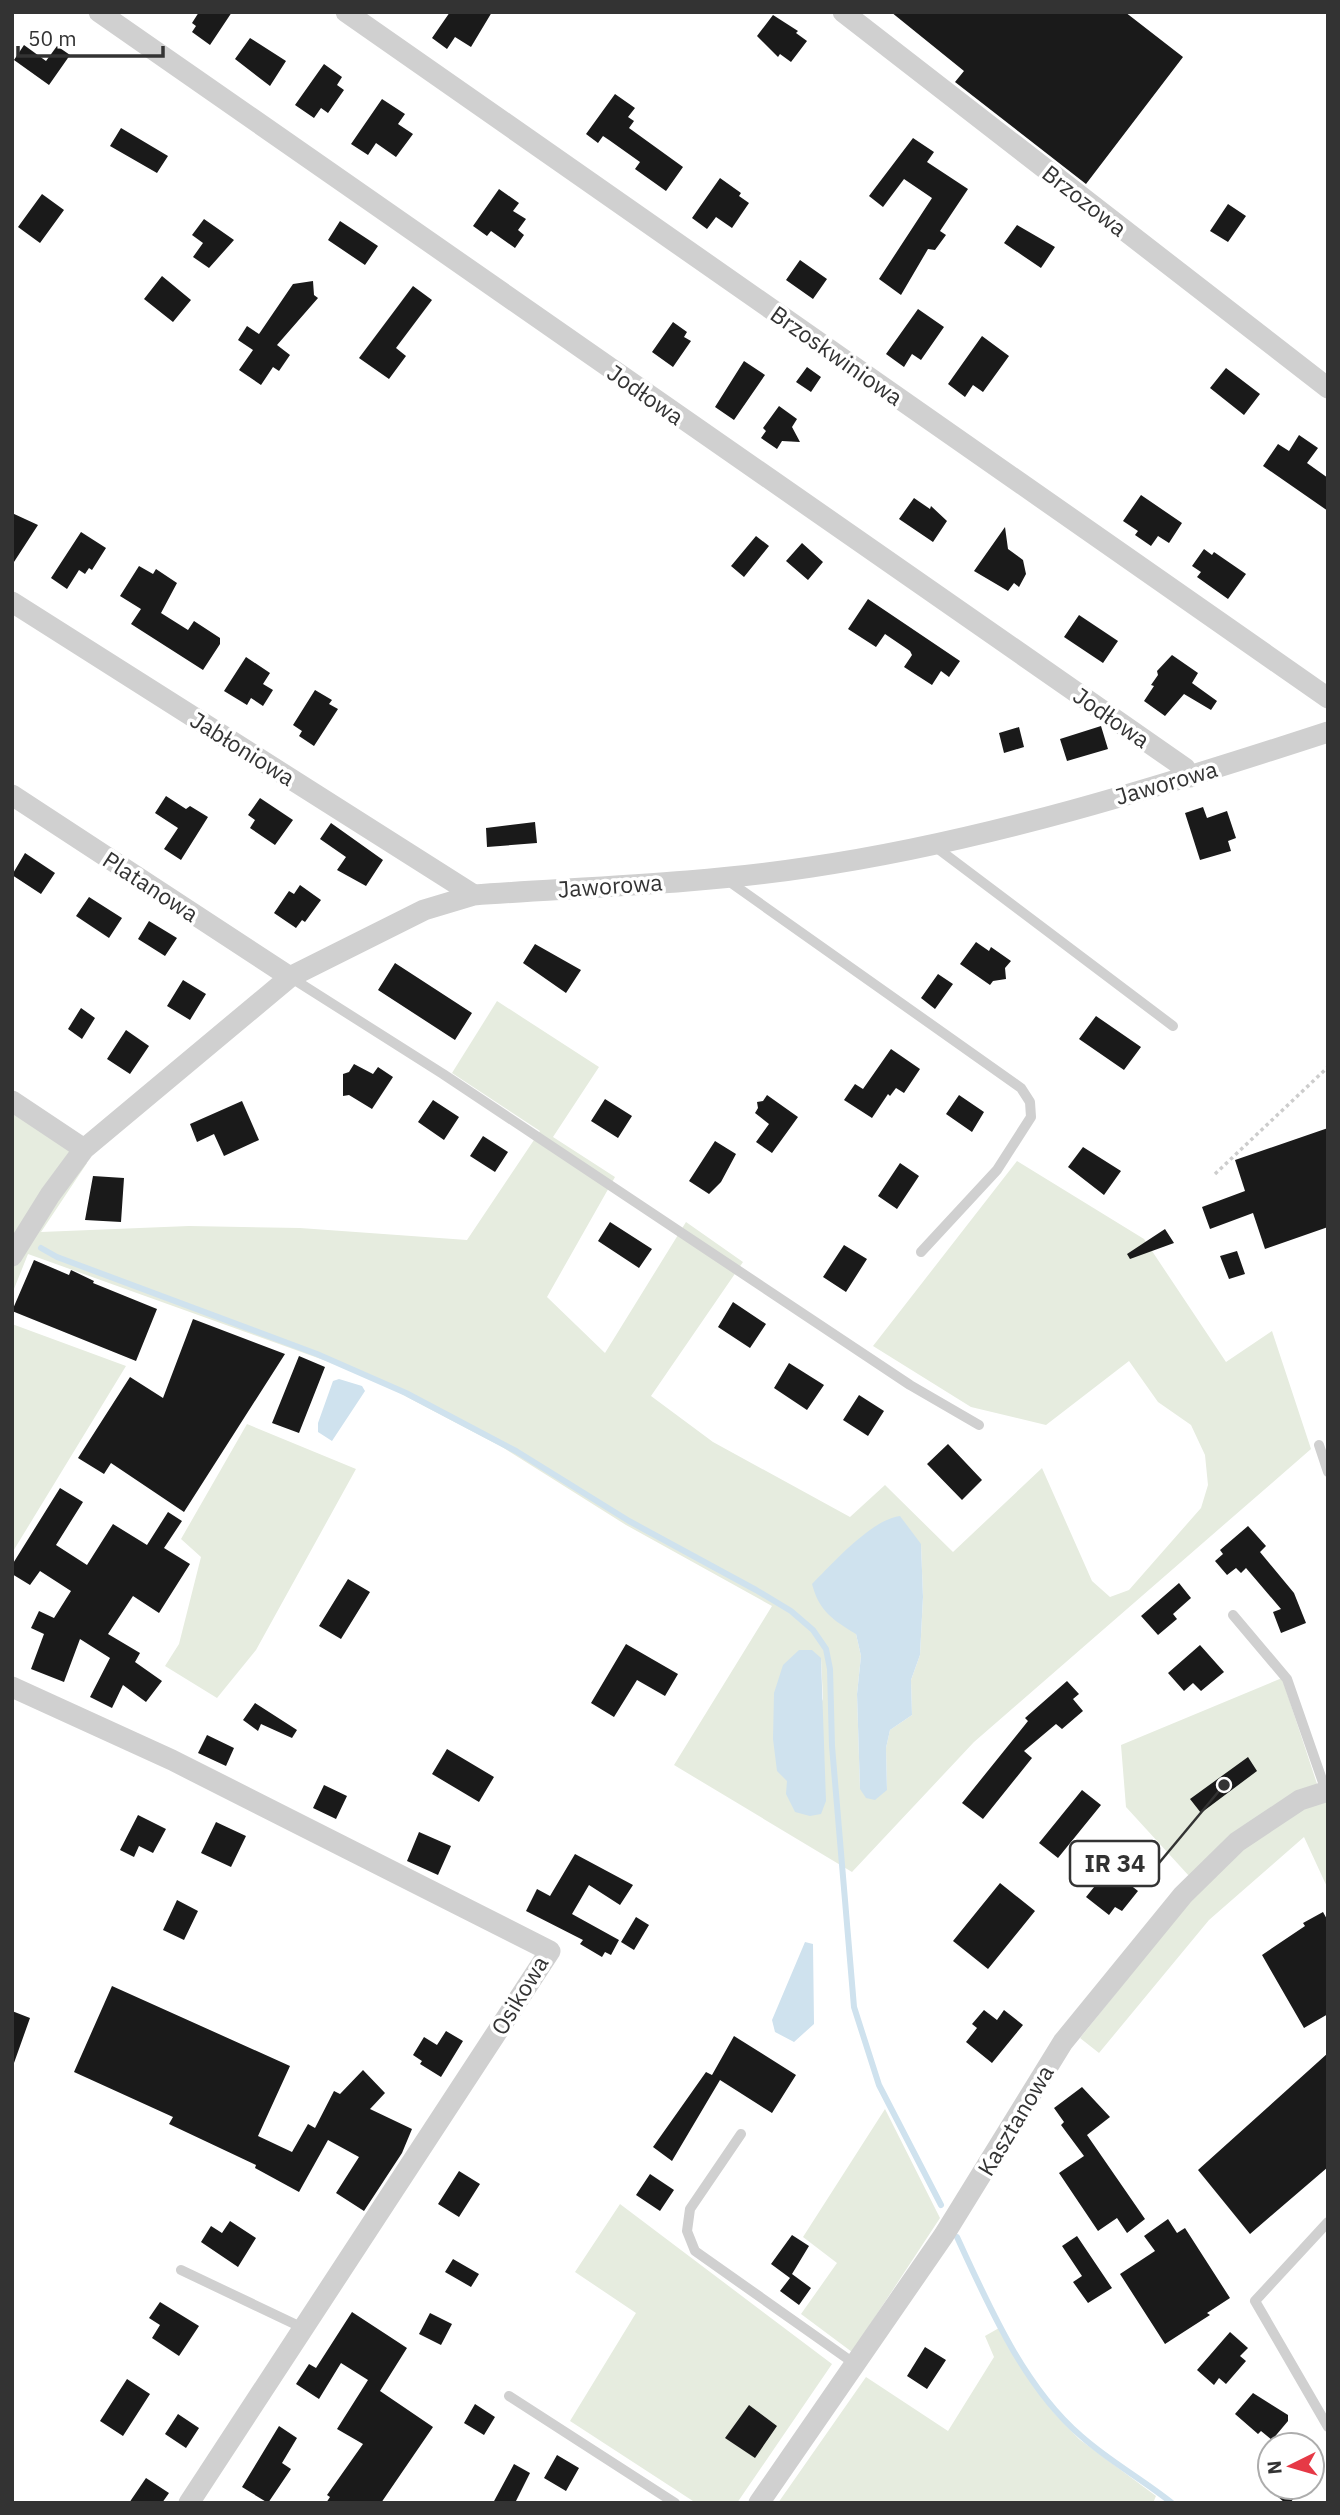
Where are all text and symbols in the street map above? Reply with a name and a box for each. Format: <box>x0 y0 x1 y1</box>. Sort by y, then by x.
scale bar <box>18 14 163 58</box>
text: 50 m <box>28 24 77 52</box>
street label: Brzozowa <box>1037 158 1133 242</box>
street label: Brzoskwiniowa <box>765 298 909 412</box>
street label: Jodłowa <box>602 357 690 431</box>
street label: Jodłowa <box>1068 680 1156 754</box>
street label: Jabłoniowa <box>185 704 301 792</box>
street label: Jaworowa <box>1111 753 1221 811</box>
street label: Platanowa <box>97 844 205 928</box>
street label: Jaworowa <box>556 866 664 904</box>
callout: IR 34 <box>1070 1841 1159 1886</box>
text: IR 34 <box>1084 1847 1146 1879</box>
street label: Osikowa <box>484 1950 554 2040</box>
street label: Kasztanowa <box>970 2059 1060 2181</box>
north arrow <box>1256 2431 1326 2501</box>
text: N <box>1262 2460 1287 2475</box>

